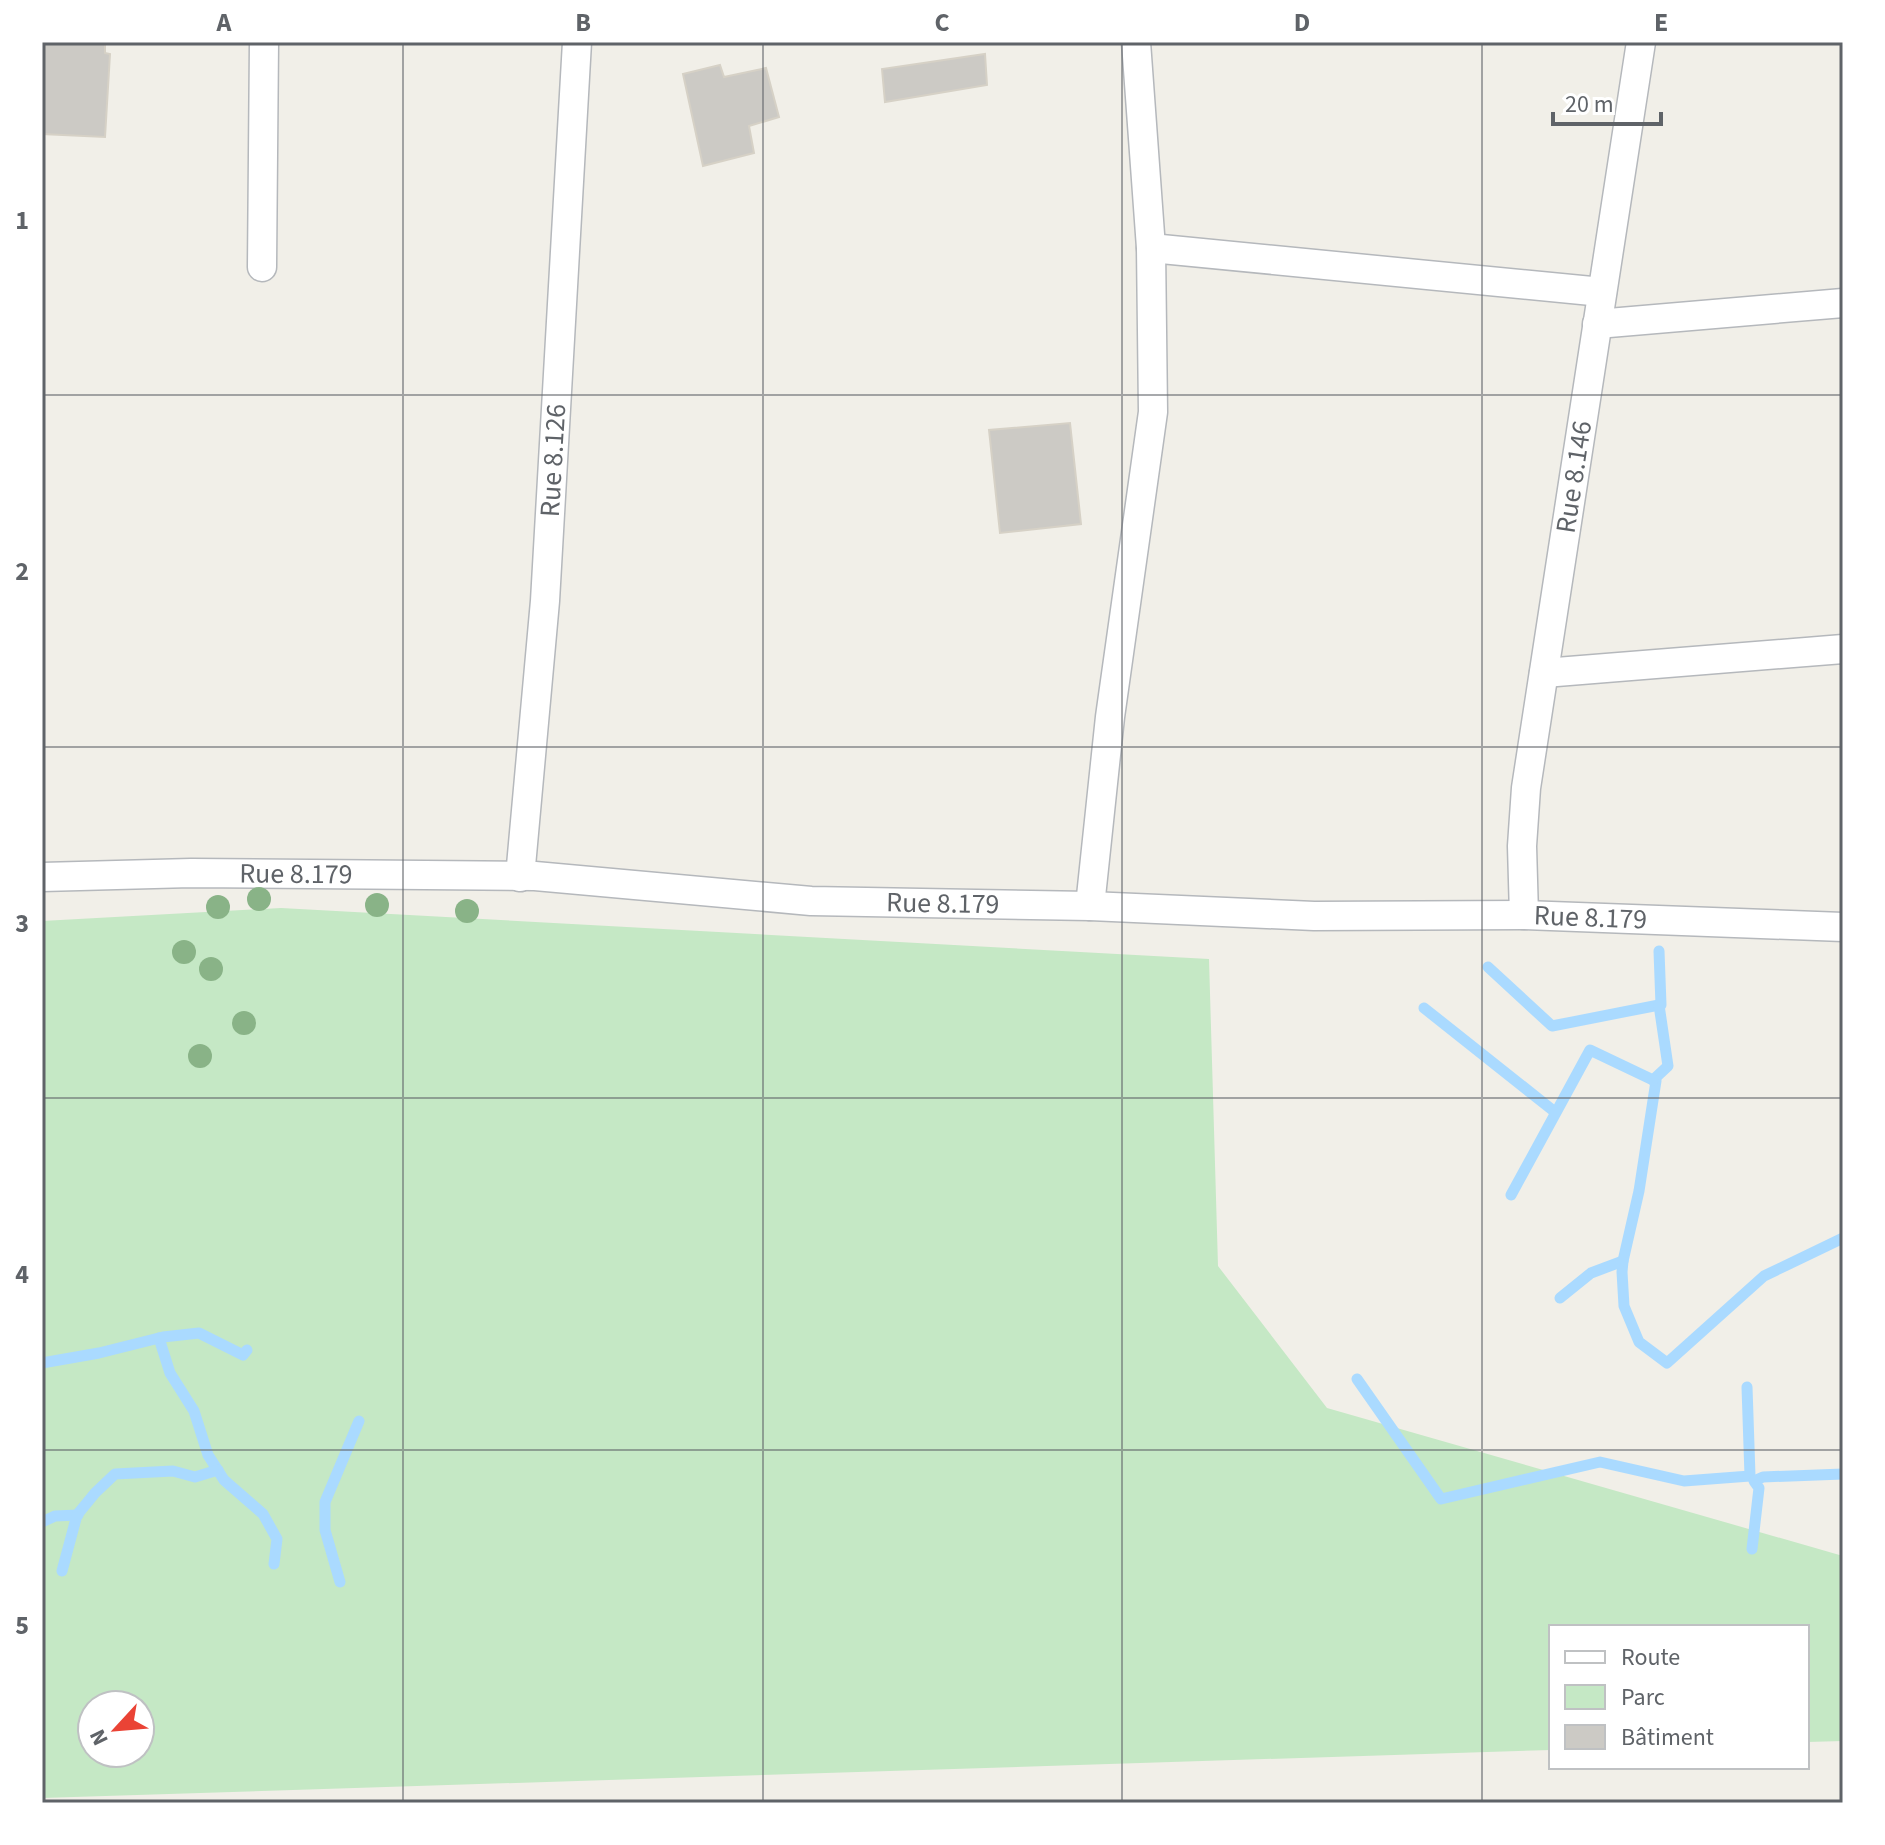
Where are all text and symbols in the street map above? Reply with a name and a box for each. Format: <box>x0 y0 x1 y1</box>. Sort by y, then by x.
text: A <box>216 4 233 41</box>
text: B <box>575 4 591 41</box>
text: C <box>934 4 950 41</box>
text: D <box>1294 4 1310 41</box>
text: E <box>1654 4 1668 41</box>
scale bar <box>1553 76 1661 126</box>
text: 20 m <box>1565 87 1614 122</box>
text: 1 <box>15 202 29 239</box>
street label: Rue 8.126 <box>530 403 576 518</box>
street label: Rue 8.146 <box>1546 418 1602 536</box>
text: 2 <box>15 553 29 590</box>
street label: Rue 8.179 <box>239 853 353 894</box>
street label: Rue 8.179 <box>886 882 1000 924</box>
street label: Rue 8.179 <box>1533 895 1648 940</box>
text: 3 <box>15 905 29 942</box>
text: 4 <box>15 1256 29 1293</box>
text: 5 <box>15 1607 29 1644</box>
legend <box>1549 1625 1809 1769</box>
text: Route <box>1621 1640 1680 1675</box>
text: Parc <box>1621 1680 1665 1715</box>
north arrow <box>76 1689 156 1769</box>
text: Bâtiment <box>1621 1720 1714 1755</box>
text: N <box>81 1724 117 1751</box>

